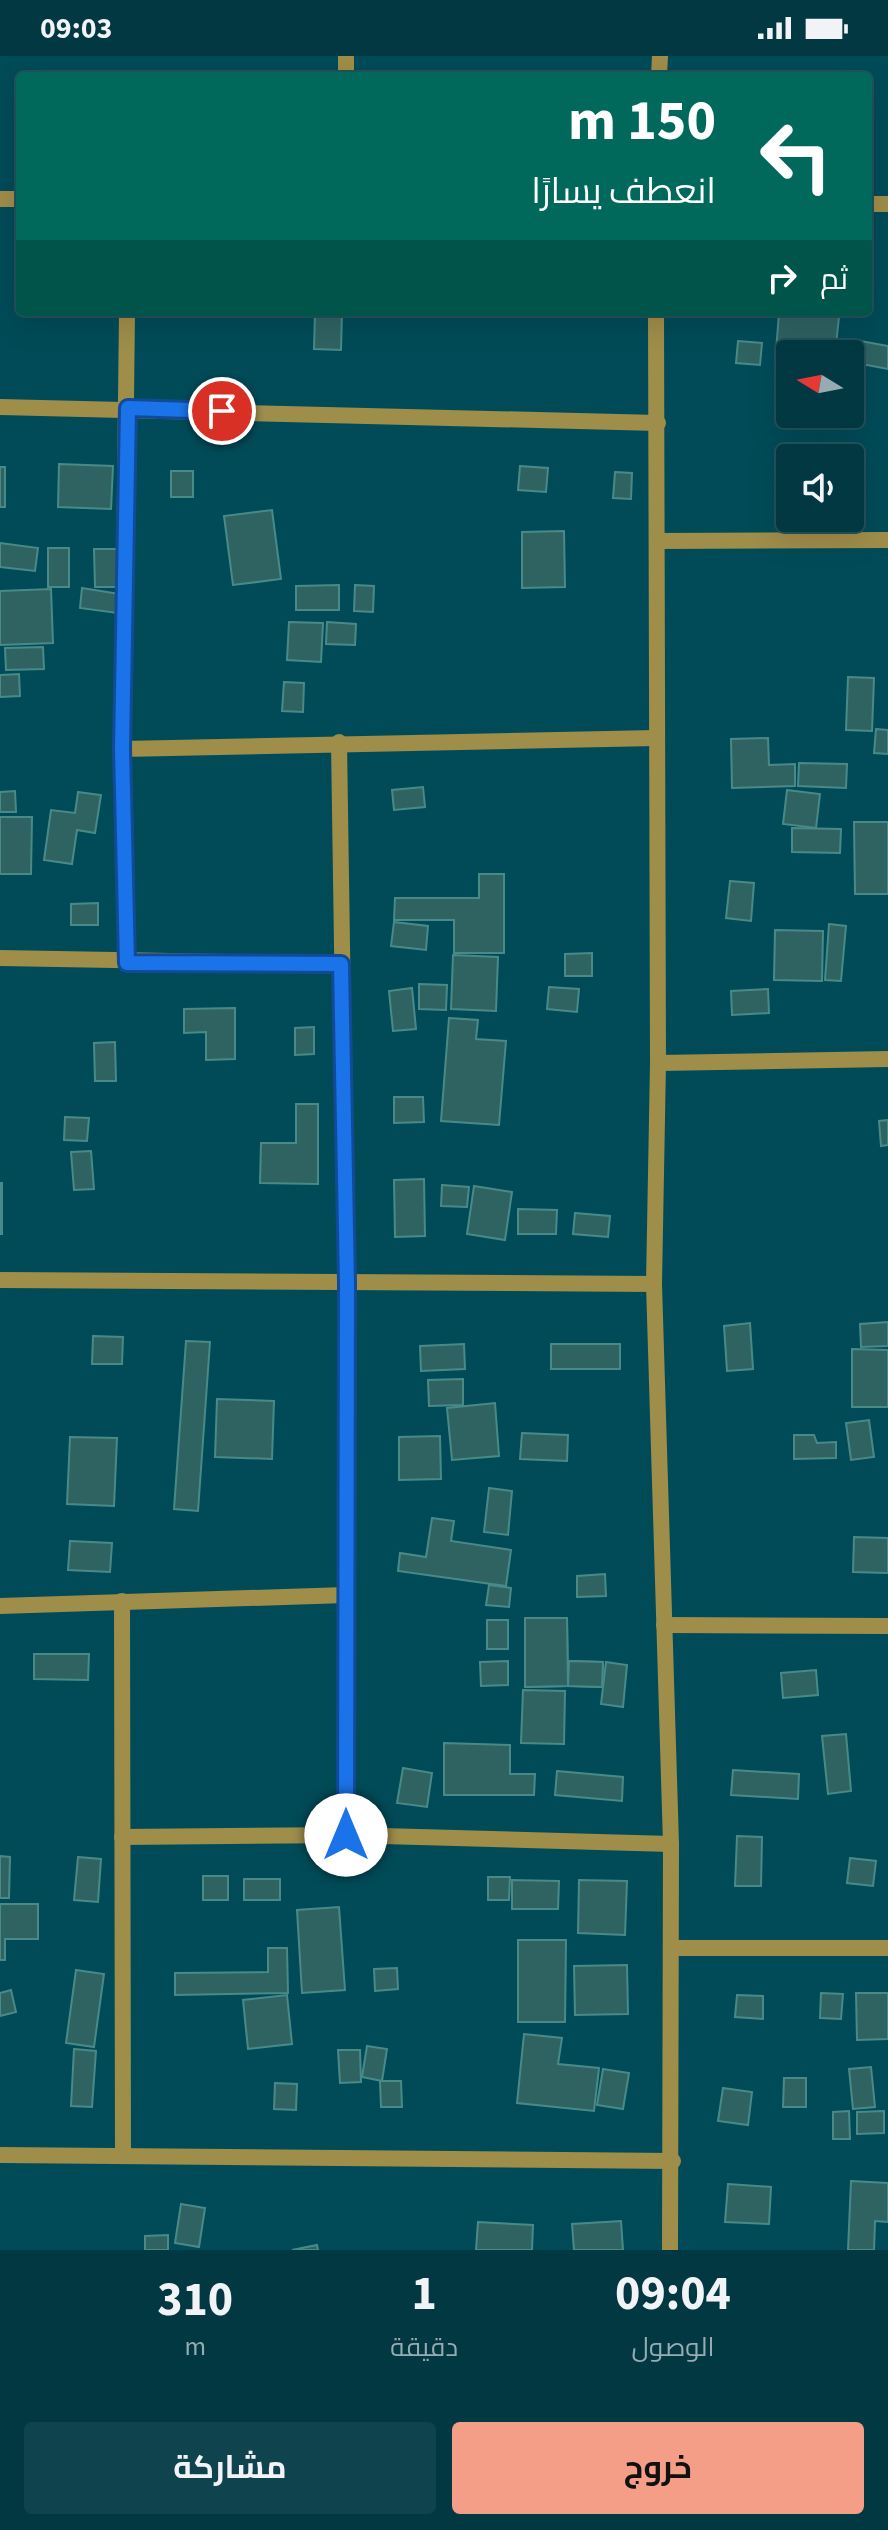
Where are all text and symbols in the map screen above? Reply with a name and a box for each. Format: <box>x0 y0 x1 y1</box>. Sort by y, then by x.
text: 09:03 <box>40 7 112 50</box>
text: 150 m <box>568 82 716 161</box>
icon: left <box>744 104 848 208</box>
text: انعطف يسارًا <box>531 166 716 217</box>
icon: right <box>760 256 804 300</box>
text: ثم <box>820 258 848 301</box>
north arrow <box>776 340 864 428</box>
map controls <box>776 340 864 532</box>
pin <box>188 377 256 445</box>
icon: arrive <box>200 389 244 433</box>
button: sound <box>776 444 864 532</box>
position arrow <box>304 1793 388 1877</box>
text: 1 <box>411 2260 437 2328</box>
text: 09:04 <box>615 2260 731 2328</box>
text: 310 <box>157 2266 233 2334</box>
text: m <box>184 2328 206 2365</box>
text: دقيقة <box>390 2329 458 2366</box>
text: الوصول <box>632 2329 714 2366</box>
button: مشاركة <box>24 2422 436 2514</box>
button: خروج <box>452 2422 864 2514</box>

